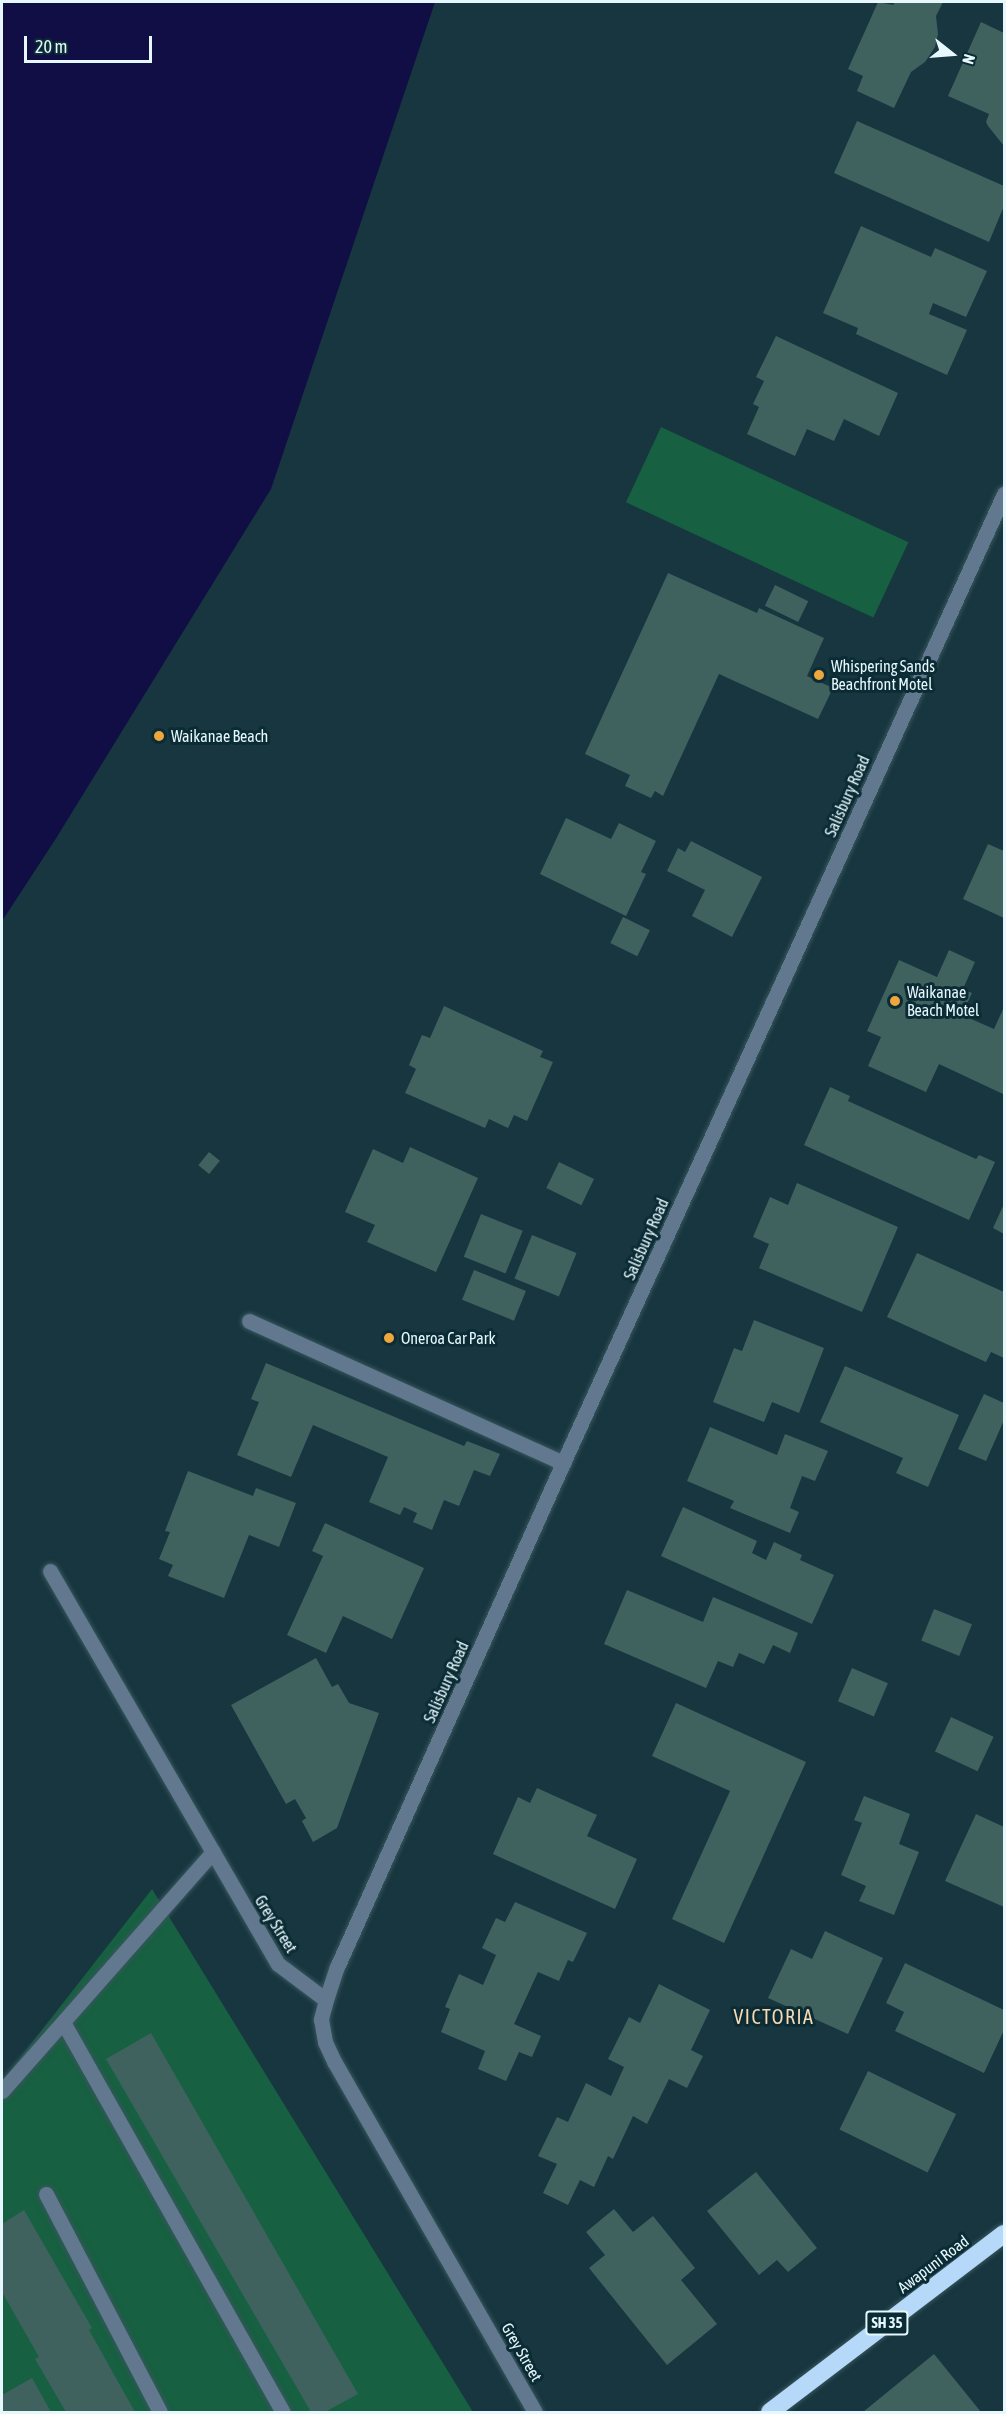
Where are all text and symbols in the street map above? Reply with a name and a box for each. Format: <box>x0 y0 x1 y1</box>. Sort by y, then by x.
scale bar <box>27 24 154 62</box>
north arrow <box>922 24 982 84</box>
text: 20 m <box>35 36 67 57</box>
text: N <box>959 52 979 66</box>
place label: Whispering Sands Beachfront Motel <box>831 656 935 694</box>
marker: Whispering Sands Beachfront Motel <box>812 668 826 682</box>
place label: Waikanae Beach <box>171 726 268 746</box>
marker: Waikanae Beach <box>152 729 166 743</box>
street label: Salisbury Road <box>821 752 873 840</box>
place label: Waikanae Beach Motel <box>907 982 979 1020</box>
marker: Waikanae Beach Motel <box>888 994 902 1008</box>
street label: Salisbury Road <box>620 1195 672 1283</box>
place label: Oneroa Car Park <box>401 1328 496 1348</box>
marker: Oneroa Car Park <box>382 1331 396 1345</box>
street label: Salisbury Road <box>420 1638 472 1726</box>
street label: Grey Street <box>251 1892 301 1956</box>
district label: VICTORIA <box>734 2004 814 2028</box>
street label: Awapuni Road <box>894 2231 972 2297</box>
road number: SH 35 <box>864 2311 910 2335</box>
street label: Grey Street <box>498 2319 546 2385</box>

